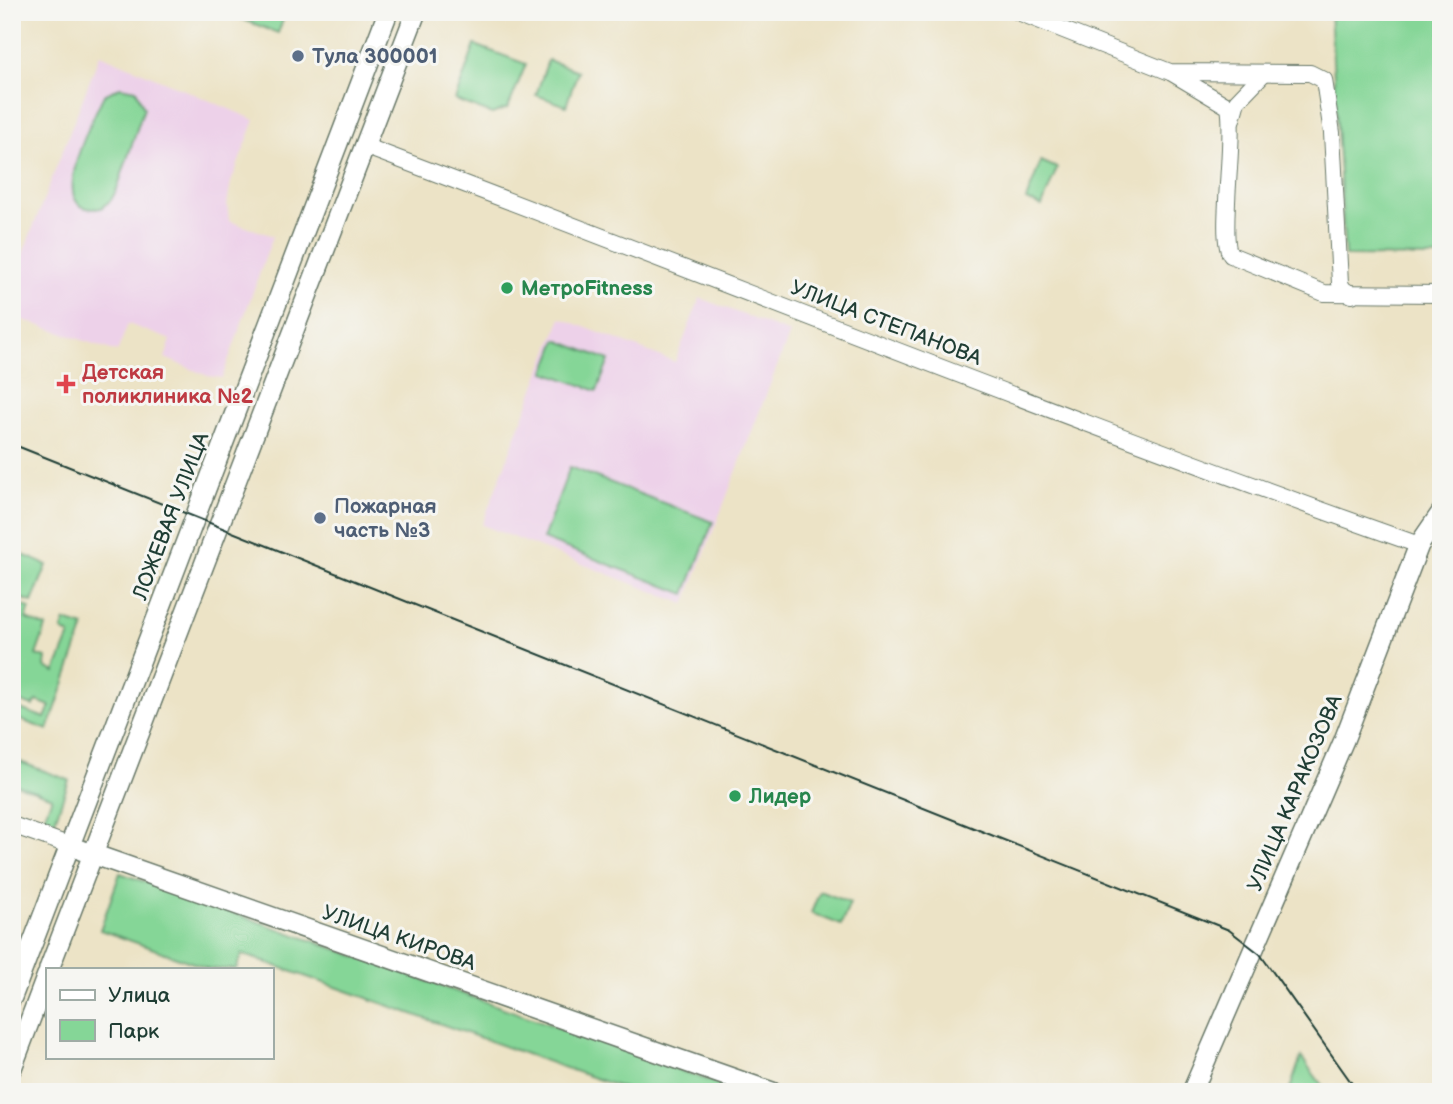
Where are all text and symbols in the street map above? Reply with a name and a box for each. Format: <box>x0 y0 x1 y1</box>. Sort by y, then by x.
place label: Тула 300001 <box>312 44 438 69</box>
marker: Тула 300001 <box>290 48 306 64</box>
street label: УЛИЦА СТЕПАНОВА <box>787 275 985 371</box>
place label: МетроFitness <box>521 276 653 301</box>
marker: МетроFitness <box>499 280 515 296</box>
place label: Детская поликлиника №2 <box>82 360 254 409</box>
marker: Детская поликлиника №2 <box>56 374 76 394</box>
street label: ЛОЖЕВАЯ УЛИЦА <box>127 428 215 604</box>
place label: Пожарная часть №3 <box>334 494 437 543</box>
marker: Пожарная часть №3 <box>312 510 328 526</box>
street label: УЛИЦА КАРАКОЗОВА <box>1242 691 1348 895</box>
place label: Лидер <box>748 784 812 809</box>
marker: Лидер <box>727 788 743 804</box>
street label: УЛИЦА КИРОВА <box>319 900 479 976</box>
legend <box>46 968 273 1058</box>
text: Улица <box>108 983 171 1008</box>
text: Парк <box>108 1019 159 1044</box>

